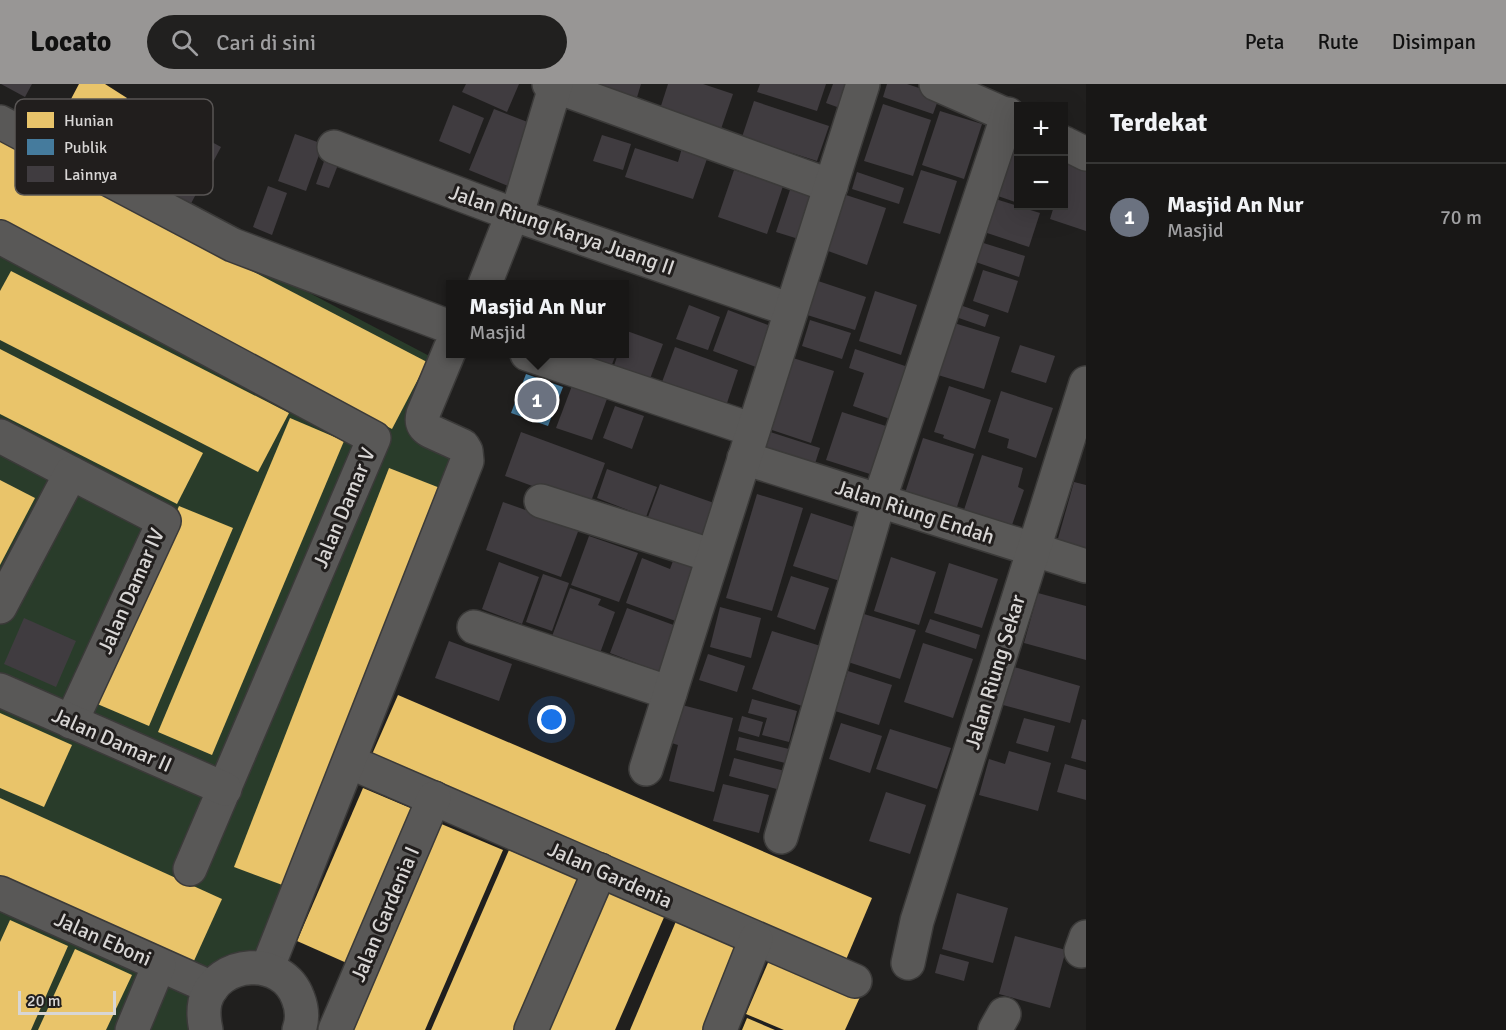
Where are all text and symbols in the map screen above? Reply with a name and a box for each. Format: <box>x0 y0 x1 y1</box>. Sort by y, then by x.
search box <box>147 15 567 69</box>
text: Locato <box>30 25 111 59</box>
icon: search <box>168 26 201 59</box>
text: Cari di sini <box>216 29 316 56</box>
text: Peta <box>1245 29 1285 55</box>
text: Rute <box>1318 29 1359 55</box>
text: Disimpan <box>1392 29 1476 55</box>
legend <box>15 99 213 195</box>
map controls <box>1014 102 1068 210</box>
button: + <box>1014 102 1068 156</box>
text: Terdekat <box>1110 107 1207 139</box>
text: Hunian <box>64 111 113 131</box>
text: Publik <box>64 138 107 158</box>
button: − <box>1014 156 1068 210</box>
text: Lainnya <box>64 165 117 185</box>
street label: Jalan Riung Karya Juang II <box>446 179 678 281</box>
text: Masjid An Nur <box>1167 191 1303 218</box>
text: 1 <box>1124 205 1135 230</box>
text: 70 m <box>1440 205 1482 230</box>
text: Masjid <box>1167 218 1224 243</box>
popup <box>446 280 629 358</box>
text: Masjid An Nur <box>469 293 606 320</box>
text: Masjid <box>469 320 526 345</box>
pin: 1 <box>518 378 556 422</box>
street label: Jalan Damar V <box>307 444 381 572</box>
street label: Jalan Riung Endah <box>832 474 998 550</box>
street label: Jalan Damar IV <box>92 524 170 658</box>
street label: Jalan Riung Sekar <box>959 591 1031 753</box>
street label: Jalan Damar II <box>48 702 176 778</box>
your location <box>537 705 566 734</box>
street label: Jalan Gardenia <box>544 836 676 914</box>
street label: Jalan Gardenia I <box>345 842 425 986</box>
street label: Jalan Eboni <box>50 906 156 972</box>
scale bar <box>18 988 116 1016</box>
text: 20 m <box>27 991 61 1011</box>

